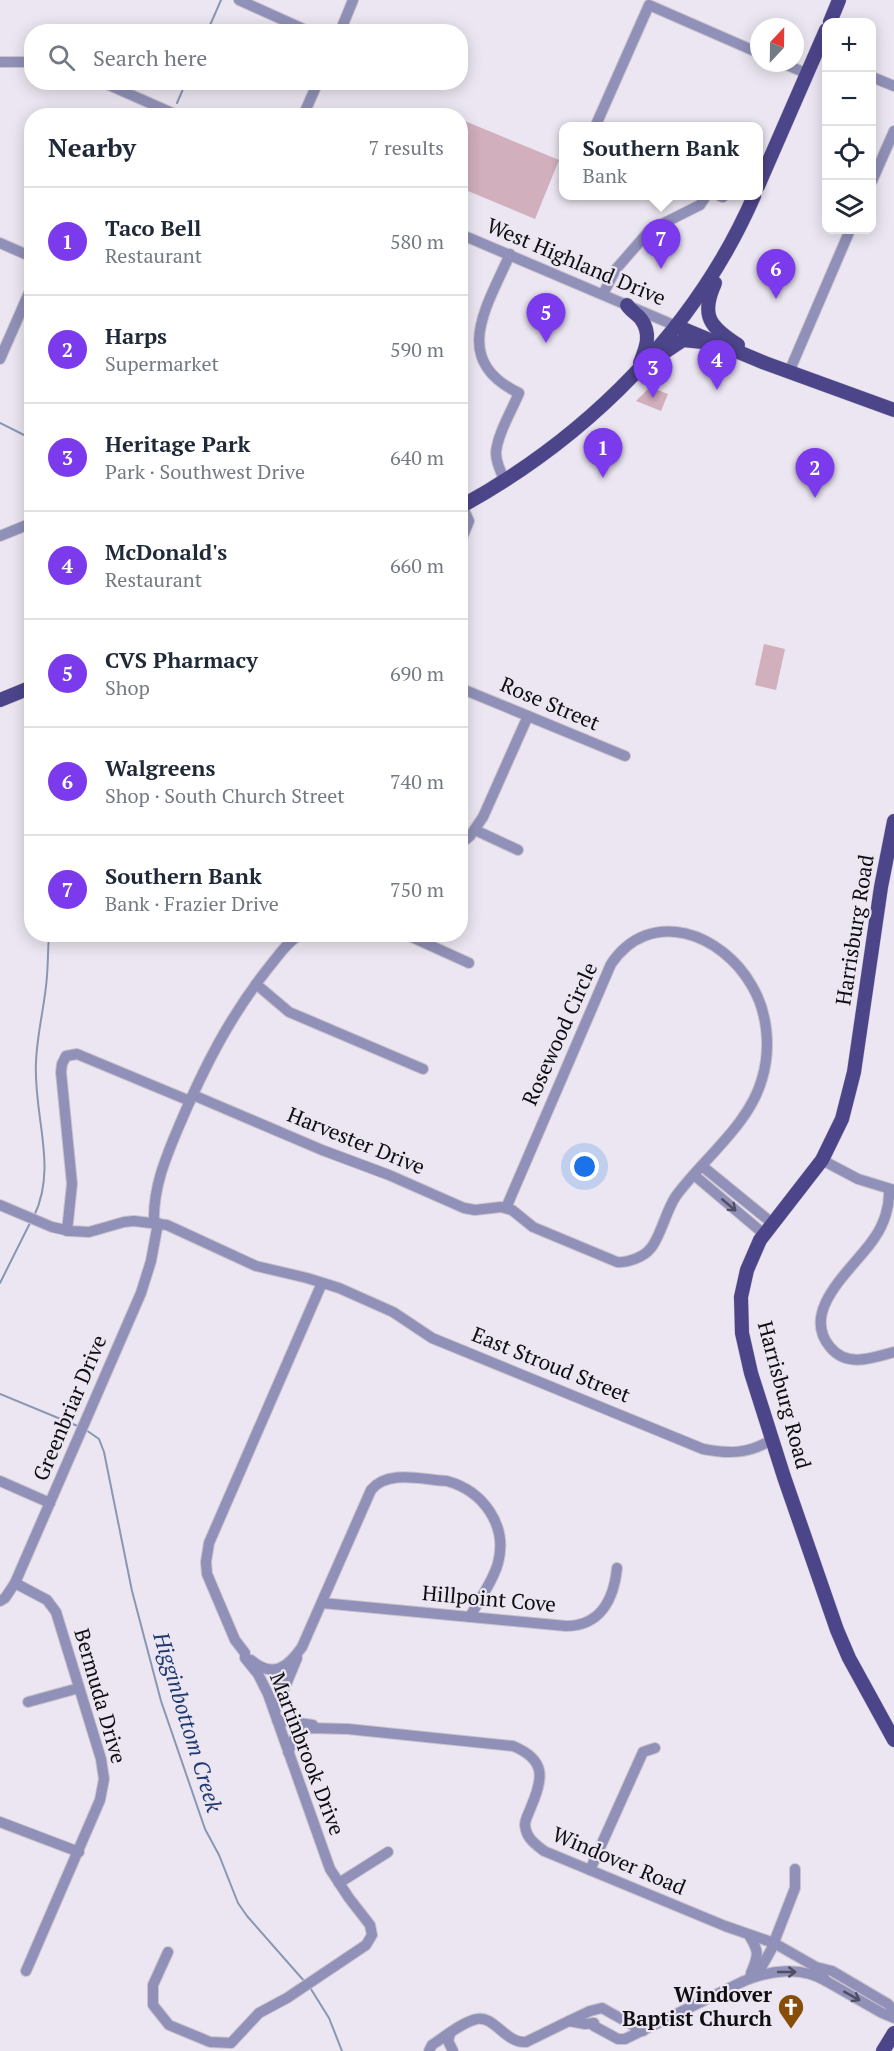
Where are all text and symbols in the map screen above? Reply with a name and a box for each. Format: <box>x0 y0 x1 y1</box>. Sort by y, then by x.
north arrow <box>750 18 804 72</box>
map controls <box>822 18 876 234</box>
button: + <box>822 18 876 72</box>
search box <box>24 24 468 90</box>
icon: search <box>45 41 78 74</box>
text: Search here <box>93 43 207 72</box>
button: − <box>822 72 876 126</box>
popup <box>559 122 763 200</box>
button: locate <box>822 126 876 180</box>
text: Nearby <box>48 130 136 164</box>
text: Southern Bank <box>583 133 739 162</box>
text: 7 results <box>369 134 444 161</box>
text: Bank <box>583 162 627 189</box>
button: layers <box>822 180 876 234</box>
street label: West Highland Drive <box>483 211 670 311</box>
text: Taco Bell <box>105 213 201 242</box>
pin: 7 <box>642 220 680 269</box>
text: 1 <box>62 228 73 255</box>
text: 580 m <box>390 228 444 255</box>
text: Restaurant <box>105 242 202 269</box>
pin: 6 <box>756 250 796 299</box>
pin: 5 <box>526 294 566 343</box>
text: Harps <box>105 321 167 350</box>
text: 2 <box>62 336 73 363</box>
text: 590 m <box>390 336 444 363</box>
pin: 4 <box>698 340 736 390</box>
pin: 3 <box>634 348 672 398</box>
text: Supermarket <box>105 350 219 377</box>
pin: 1 <box>584 428 622 478</box>
text: Heritage Park <box>105 429 250 458</box>
text: 3 <box>62 444 73 471</box>
text: 640 m <box>390 444 444 471</box>
pin: 2 <box>796 448 834 498</box>
text: Park · Southwest Drive <box>105 458 305 485</box>
text: McDonald's <box>105 537 227 566</box>
text: 4 <box>62 552 73 579</box>
text: 660 m <box>390 552 444 579</box>
text: Restaurant <box>105 566 202 593</box>
text: CVS Pharmacy <box>105 645 258 674</box>
text: 5 <box>62 660 73 687</box>
text: 690 m <box>390 660 444 687</box>
street label: Rose Street <box>496 670 605 737</box>
text: Shop <box>105 674 150 701</box>
text: Walgreens <box>105 753 215 782</box>
text: 6 <box>62 768 73 795</box>
text: 740 m <box>390 768 444 795</box>
text: Shop · South Church Street <box>105 782 345 809</box>
street label: Harrisburg Road <box>828 852 880 1007</box>
text: Southern Bank <box>105 861 262 890</box>
text: 7 <box>62 876 73 903</box>
text: 750 m <box>390 876 444 903</box>
text: Bank · Frazier Drive <box>105 890 279 917</box>
street label: Rosewood Circle <box>515 958 603 1110</box>
street label: Harvester Drive <box>284 1100 429 1180</box>
your location <box>570 1152 599 1181</box>
one-way arrow <box>721 1198 737 1211</box>
street label: Harrisburg Road <box>752 1318 818 1472</box>
street label: East Stroud Street <box>468 1320 635 1409</box>
street label: Greenbriar Drive <box>26 1330 112 1485</box>
street label: Hillpoint Cove <box>421 1578 557 1618</box>
street label: Bermuda Drive <box>68 1625 134 1766</box>
water label: Higginbottom Creek <box>147 1627 230 1816</box>
street label: Martinbrook Drive <box>264 1668 352 1839</box>
street label: Windover Road <box>548 1819 691 1901</box>
one-way arrow <box>777 1966 797 1978</box>
place label: Windover Baptist Church <box>622 1980 773 2032</box>
one-way arrow <box>843 1990 860 2002</box>
church icon: Windover Baptist Church <box>776 1992 806 2030</box>

